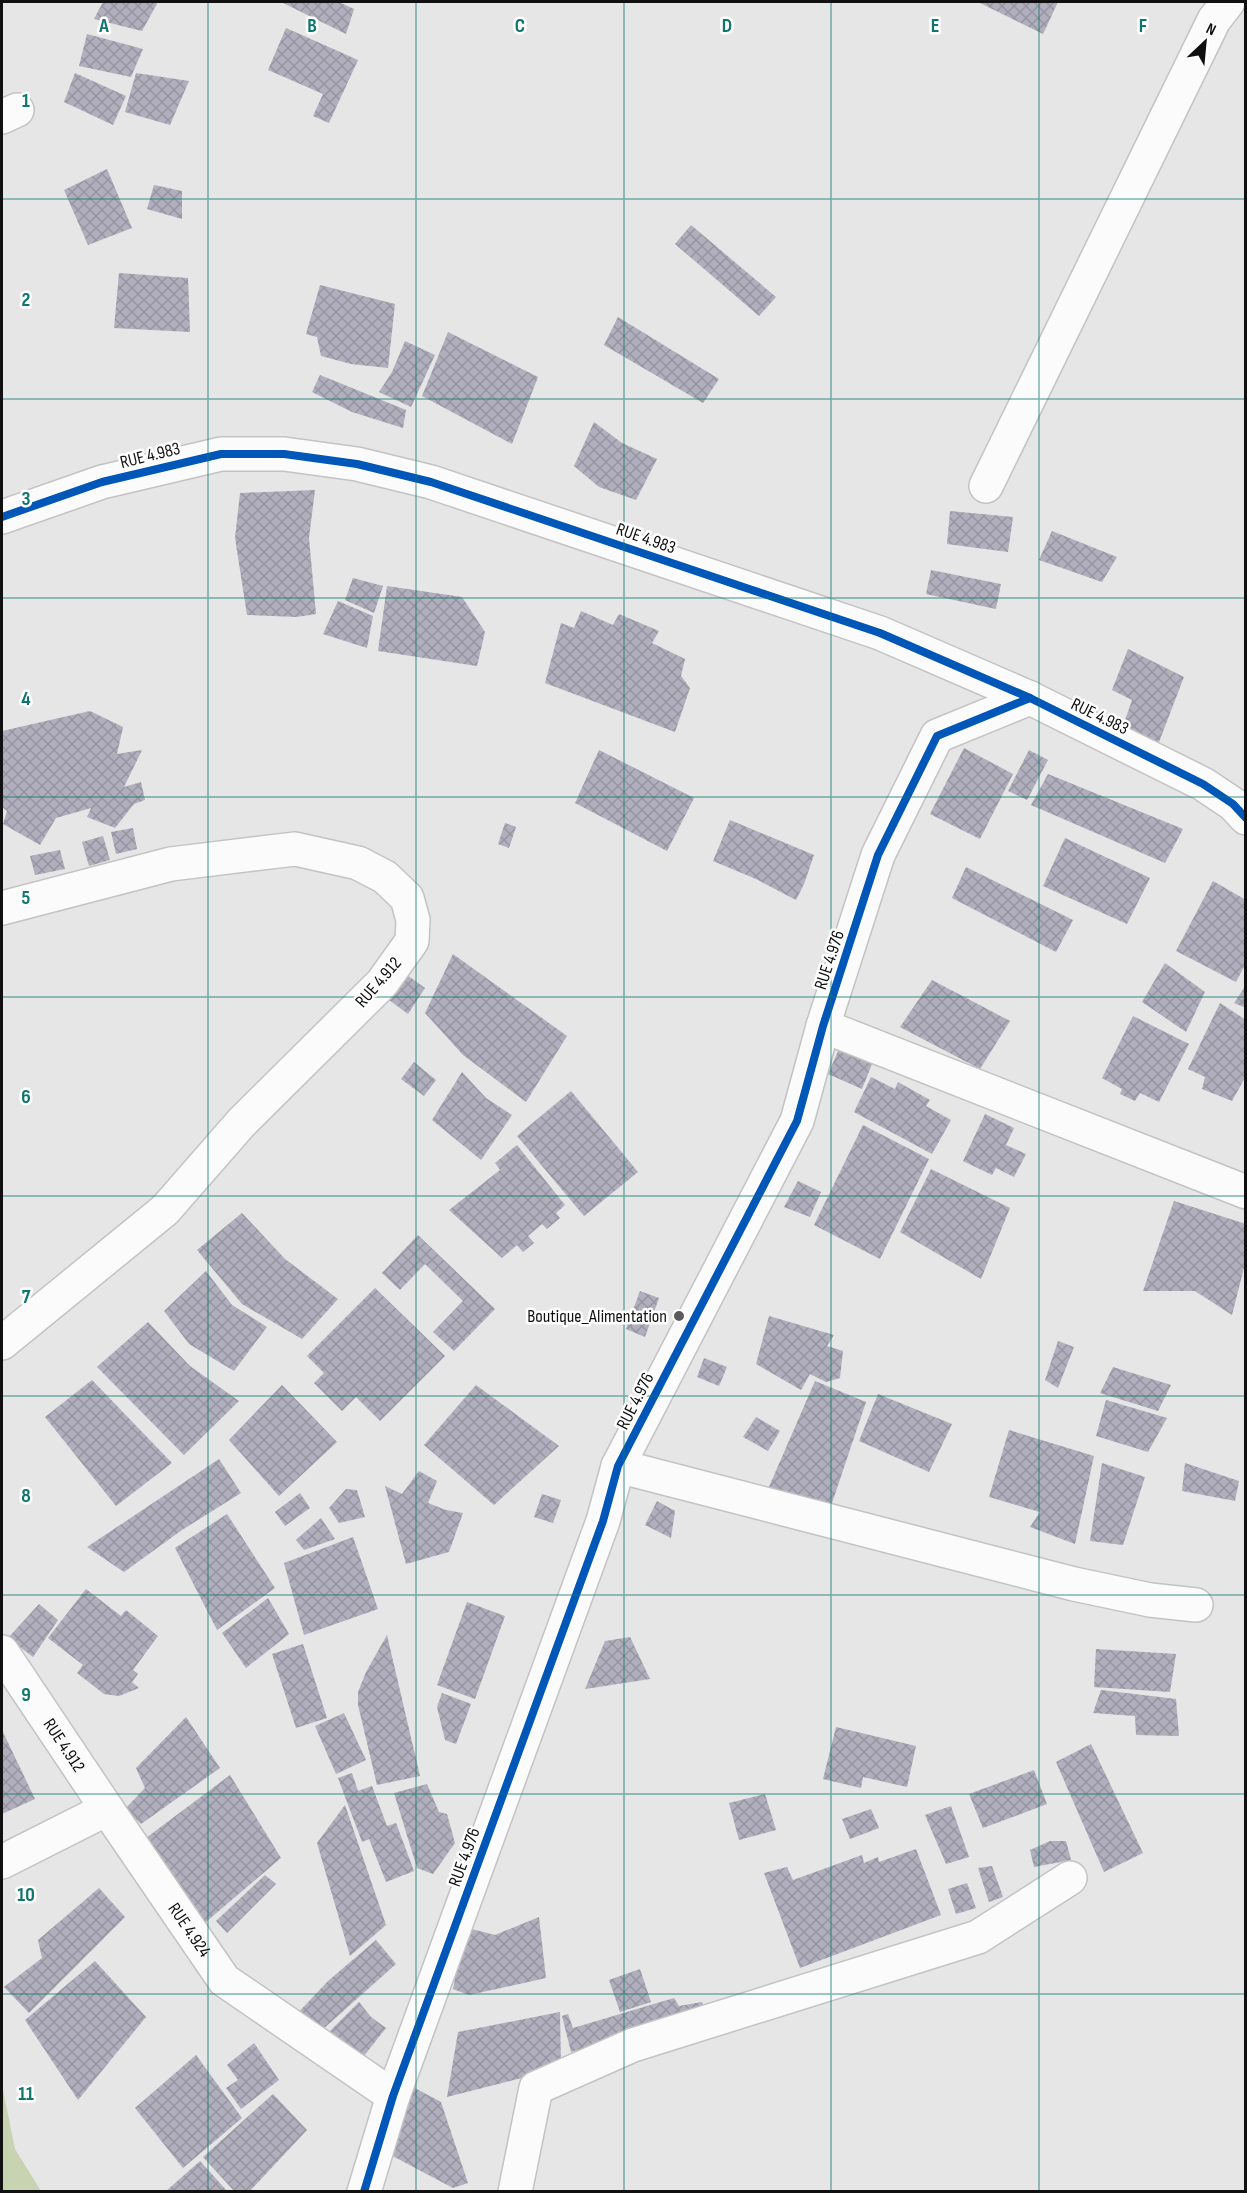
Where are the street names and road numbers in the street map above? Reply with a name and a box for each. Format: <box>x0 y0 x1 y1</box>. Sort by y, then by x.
street label: RUE 4.983 <box>118 438 182 473</box>
street label: RUE 4.983 <box>613 519 678 558</box>
street label: RUE 4.983 <box>1068 694 1132 739</box>
street label: RUE 4.976 <box>810 928 849 992</box>
street label: RUE 4.912 <box>351 953 406 1012</box>
street label: RUE 4.976 <box>612 1369 659 1433</box>
street label: RUE 4.912 <box>38 1715 89 1776</box>
street label: RUE 4.976 <box>444 1825 485 1889</box>
street label: RUE 4.924 <box>163 1899 215 1962</box>

